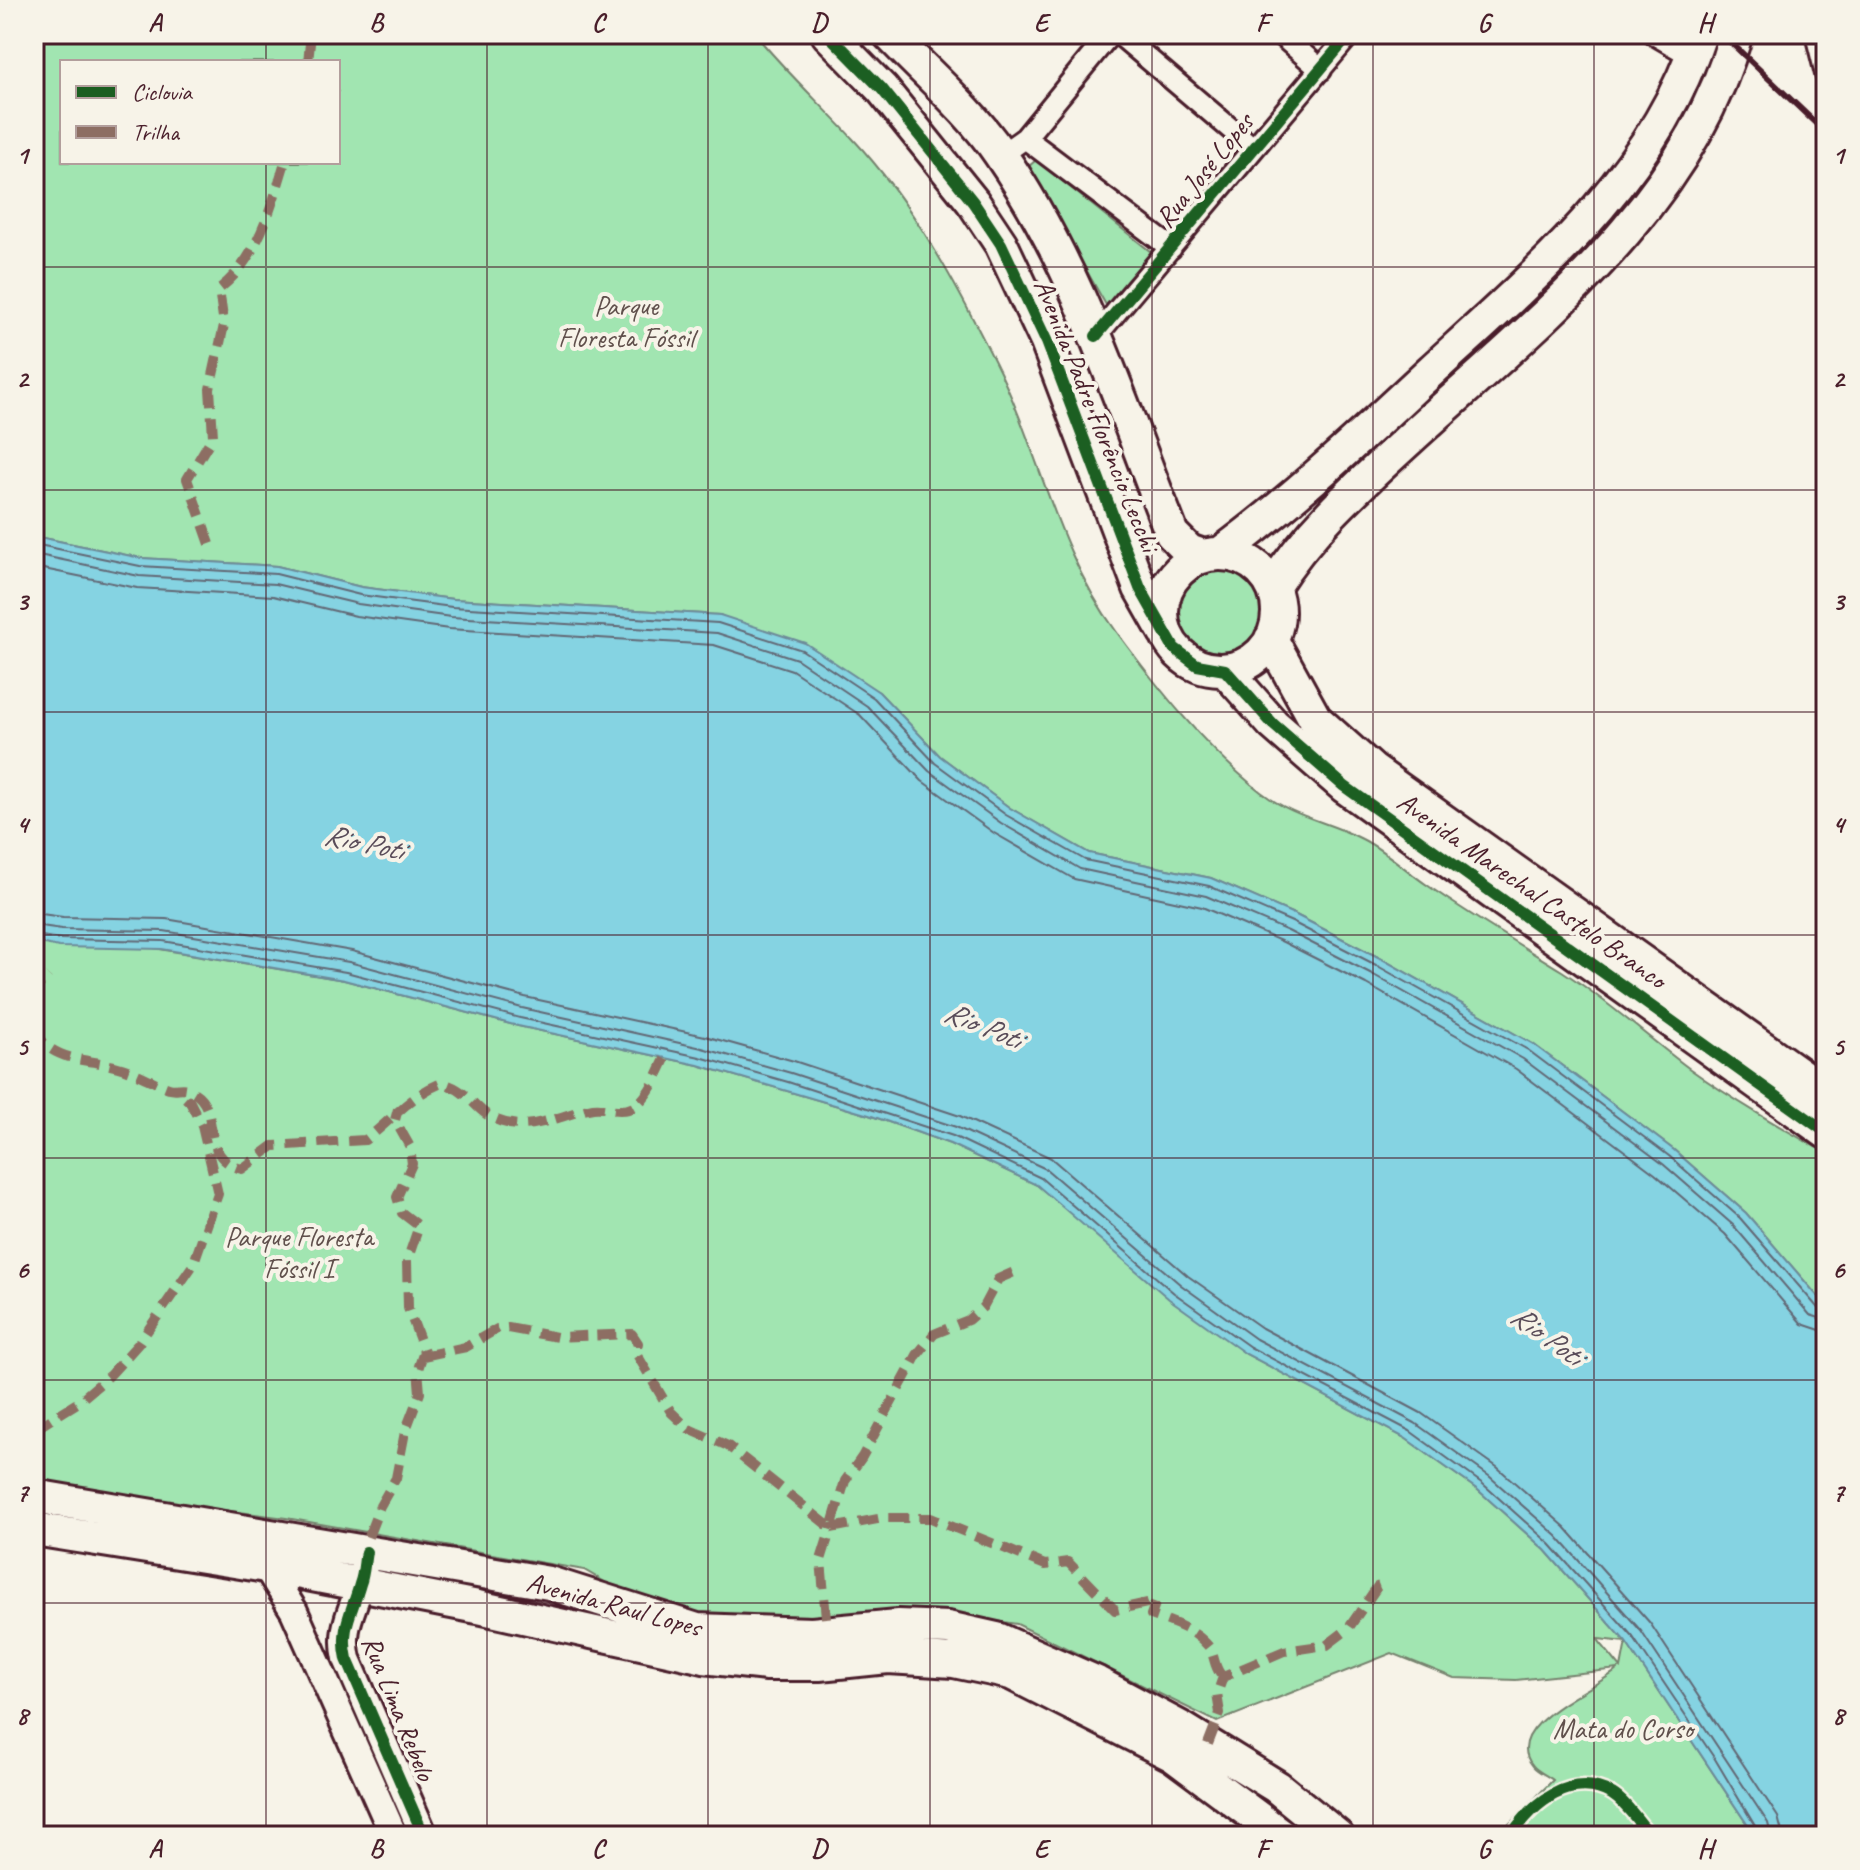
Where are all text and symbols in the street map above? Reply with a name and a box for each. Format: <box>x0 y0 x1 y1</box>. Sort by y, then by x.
text: A <box>148 6 163 39</box>
text: B <box>369 6 385 39</box>
text: C <box>592 6 608 39</box>
text: D <box>811 6 829 39</box>
text: E <box>1034 6 1052 39</box>
text: F <box>1256 6 1274 39</box>
text: G <box>1478 6 1494 39</box>
text: H <box>1698 6 1718 39</box>
legend <box>60 60 340 164</box>
text: Ciclovia <box>132 77 193 107</box>
street label: Rua José Lopes <box>1147 104 1262 234</box>
text: Trilha <box>132 117 180 147</box>
text: 1 <box>16 139 31 172</box>
text: 1 <box>1832 139 1847 172</box>
street label: Avenida Padre Florêncio Lecchi <box>1026 274 1169 560</box>
park label: Parque Floresta Fóssil <box>558 288 699 355</box>
text: 2 <box>16 362 30 395</box>
text: 2 <box>1832 362 1846 395</box>
text: 3 <box>16 585 30 618</box>
text: 3 <box>1832 585 1846 618</box>
street label: Avenida Marechal Castelo Branco <box>1391 784 1676 998</box>
text: 4 <box>16 808 31 841</box>
text: 4 <box>1832 808 1847 841</box>
water label: Rio Poti <box>321 815 414 870</box>
water label: Rio Poti <box>939 993 1034 1060</box>
text: 5 <box>16 1030 30 1063</box>
text: 5 <box>1832 1030 1846 1063</box>
park label: Parque Floresta Fóssil I <box>225 1219 375 1286</box>
text: 6 <box>16 1253 30 1286</box>
text: 6 <box>1832 1253 1846 1286</box>
water label: Rio Poti <box>1504 1296 1596 1378</box>
text: 7 <box>16 1476 30 1509</box>
text: 7 <box>1832 1476 1846 1509</box>
street label: Avenida Raul Lopes <box>523 1564 707 1645</box>
street label: Rua Lima Rebelo <box>354 1630 445 1787</box>
text: 8 <box>16 1699 31 1732</box>
text: 8 <box>1832 1699 1847 1732</box>
park label: Mata do Corso <box>1553 1711 1696 1746</box>
text: A <box>148 1832 163 1865</box>
text: B <box>369 1832 385 1865</box>
text: C <box>592 1832 608 1865</box>
text: D <box>811 1832 829 1865</box>
text: E <box>1034 1832 1052 1865</box>
text: F <box>1256 1832 1274 1865</box>
text: G <box>1478 1832 1494 1865</box>
text: H <box>1698 1832 1718 1865</box>

